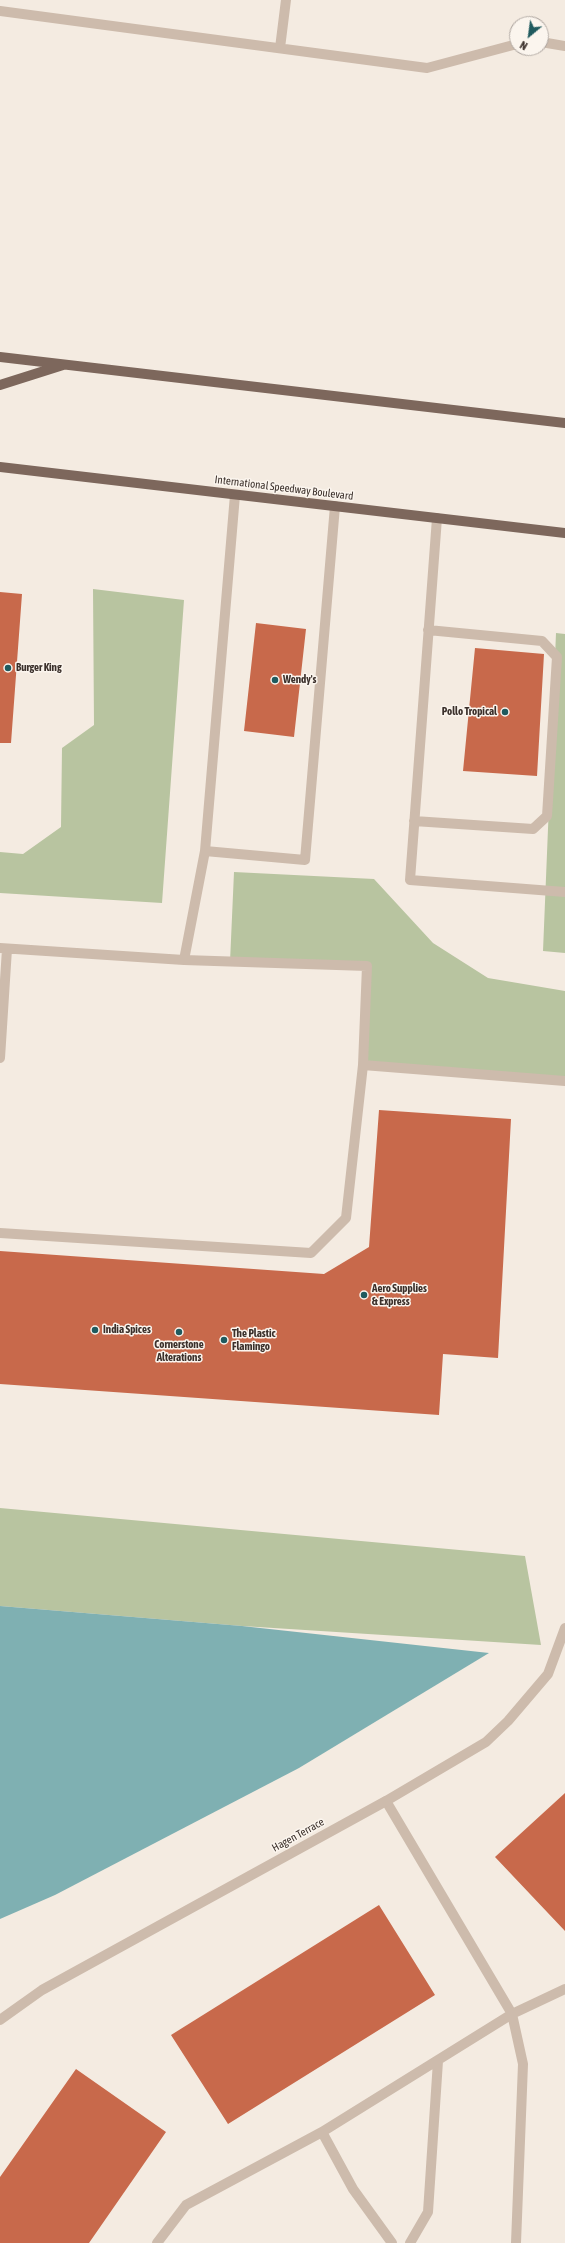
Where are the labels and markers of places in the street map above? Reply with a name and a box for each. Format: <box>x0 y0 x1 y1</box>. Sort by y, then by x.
place label: Burger King <box>16 661 62 675</box>
marker: Burger King <box>3 663 13 673</box>
place label: Wendy's <box>283 673 316 687</box>
marker: Wendy's <box>270 675 280 685</box>
place label: Pollo Tropical <box>442 705 497 719</box>
marker: Pollo Tropical <box>500 707 510 717</box>
place label: Aero Supplies & Express <box>372 1282 427 1308</box>
marker: Aero Supplies & Express <box>359 1290 369 1300</box>
place label: India Spices <box>103 1323 151 1337</box>
marker: India Spices <box>90 1325 100 1335</box>
marker: Cornerstone Alterations <box>174 1327 184 1337</box>
place label: The Plastic Flamingo <box>232 1327 276 1353</box>
marker: The Plastic Flamingo <box>219 1335 229 1345</box>
place label: Cornerstone Alterations <box>154 1338 204 1364</box>

